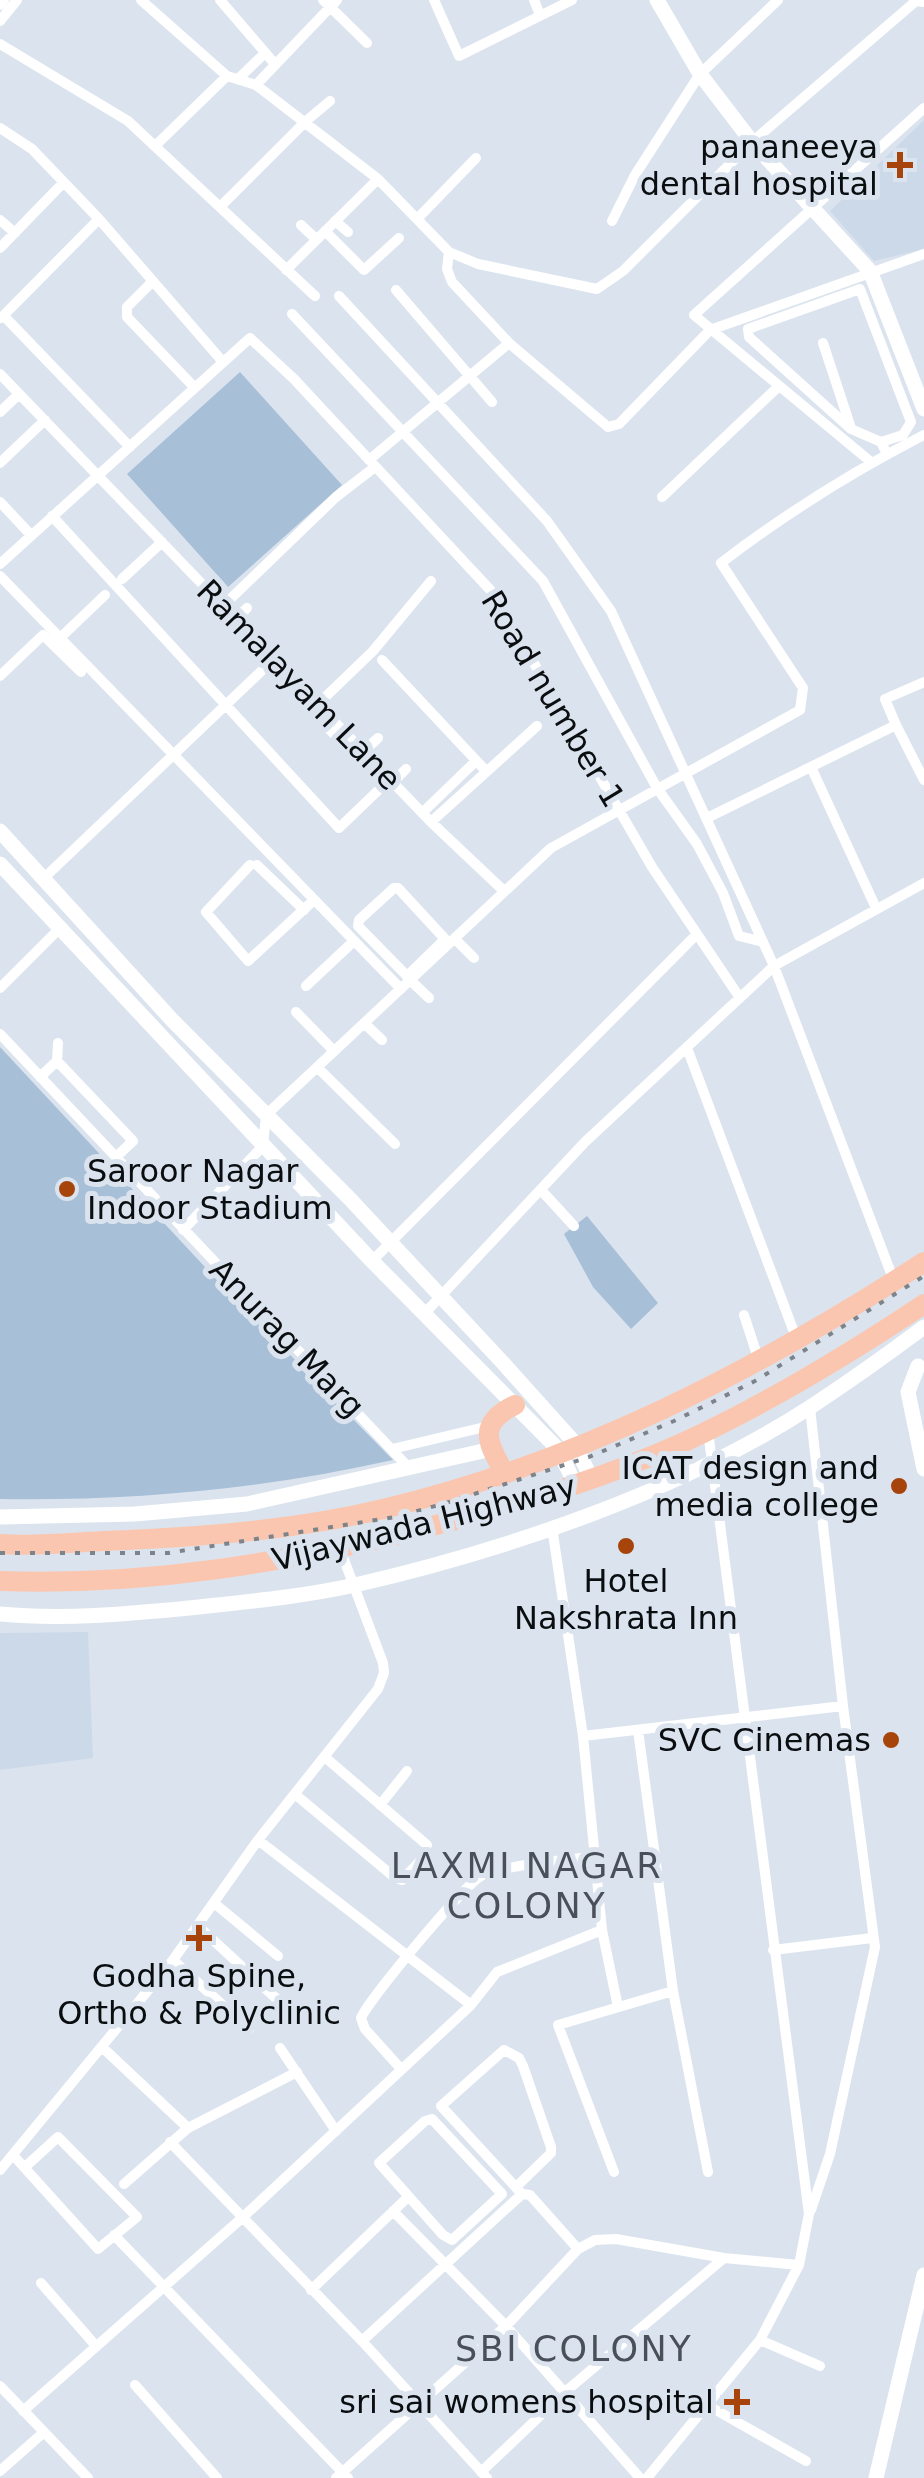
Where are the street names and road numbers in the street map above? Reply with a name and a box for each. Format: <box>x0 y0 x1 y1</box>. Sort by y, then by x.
street label: Ramalayam Lane <box>189 572 409 798</box>
street label: Road number 1 <box>473 584 633 814</box>
street label: Anurag Marg <box>202 1251 372 1425</box>
street label: Vijaywada Highway <box>268 1467 580 1579</box>

